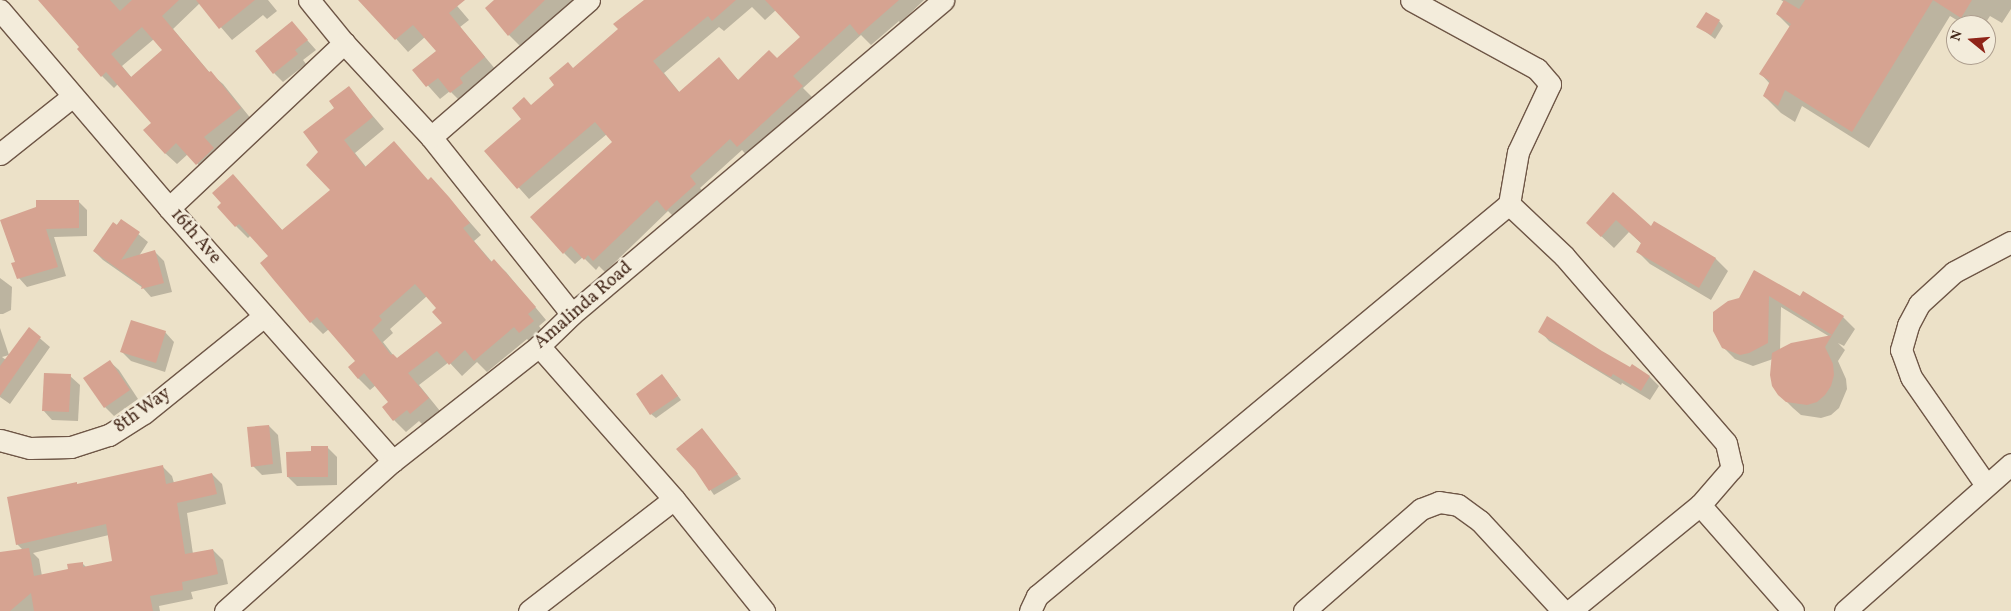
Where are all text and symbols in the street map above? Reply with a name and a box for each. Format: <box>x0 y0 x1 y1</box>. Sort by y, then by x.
north arrow <box>1946 15 1996 65</box>
text: N <box>1947 28 1968 43</box>
street label: 16th Ave <box>165 205 225 269</box>
street label: Amalinda Road <box>531 258 637 354</box>
street label: 8th Way <box>110 383 176 439</box>

